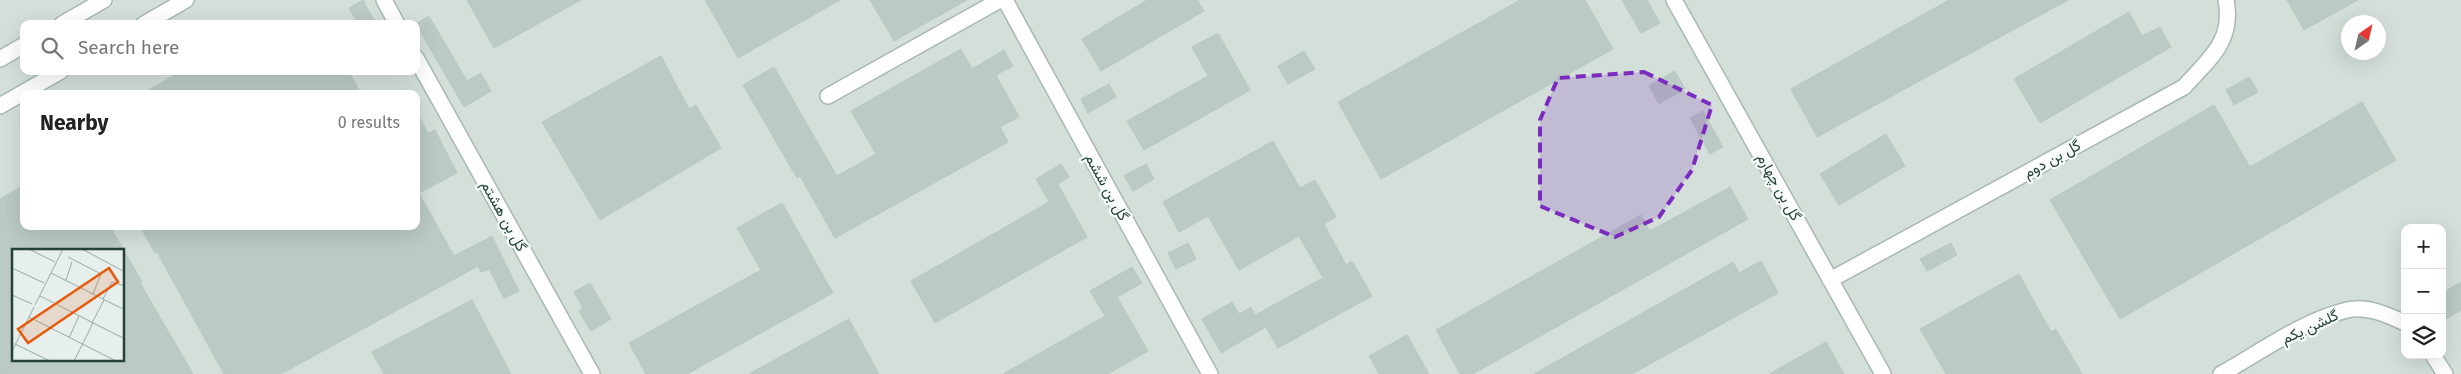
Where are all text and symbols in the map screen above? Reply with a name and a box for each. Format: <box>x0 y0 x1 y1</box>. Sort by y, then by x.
north arrow <box>2341 15 2386 60</box>
search box <box>20 20 420 75</box>
icon: search <box>38 34 66 62</box>
text: Search here <box>78 36 179 59</box>
text: Nearby <box>40 110 108 136</box>
text: 0 results <box>338 113 400 132</box>
street label: گل بن دوم <box>2020 136 2085 183</box>
street label: گل بن ششم <box>1080 150 1133 224</box>
street label: گل بن چهارم <box>1752 150 1805 225</box>
street label: گل بن هشتم <box>476 178 531 255</box>
map controls <box>2401 224 2446 359</box>
button: + <box>2401 224 2446 269</box>
inset map <box>12 249 125 362</box>
button: − <box>2401 269 2446 314</box>
street label: گلشن یکم <box>2279 306 2342 349</box>
button: layers <box>2401 314 2446 359</box>

